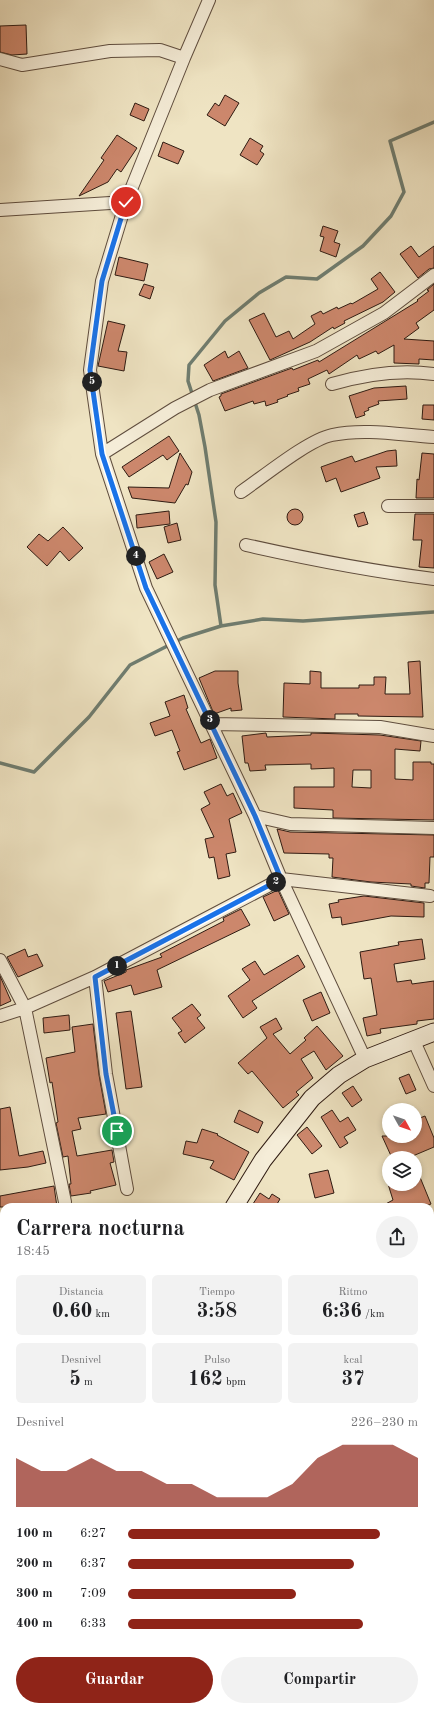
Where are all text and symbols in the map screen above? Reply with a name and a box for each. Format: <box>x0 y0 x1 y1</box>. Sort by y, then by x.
pin <box>109 185 143 219</box>
icon: check <box>115 191 137 213</box>
pin: 5 <box>82 372 102 392</box>
text: 5 <box>89 376 95 387</box>
pin: 4 <box>126 546 146 566</box>
text: 4 <box>133 550 139 561</box>
pin: 3 <box>200 710 220 730</box>
text: 3 <box>207 714 213 725</box>
pin: 2 <box>266 872 286 892</box>
text: 2 <box>273 876 279 887</box>
pin: 1 <box>107 956 127 976</box>
text: 1 <box>114 960 120 971</box>
north arrow <box>382 1103 422 1143</box>
map controls <box>382 1103 422 1191</box>
pin <box>100 1114 134 1148</box>
icon: arrive <box>106 1120 128 1142</box>
button: layers <box>382 1151 422 1191</box>
button: share <box>376 1216 418 1258</box>
text: Carrera nocturna <box>16 1218 185 1240</box>
text: 18:45 <box>16 1245 50 1258</box>
text: Distancia <box>59 1287 103 1298</box>
text: Tiempo <box>199 1287 235 1298</box>
text: Ritmo <box>339 1287 367 1298</box>
text: 0.60 <box>52 1302 92 1322</box>
text: 3:58 <box>197 1302 237 1322</box>
text: 6:36 <box>322 1302 362 1322</box>
text: km <box>92 1309 110 1320</box>
text: /km <box>362 1309 384 1320</box>
text: Desnivel <box>61 1355 101 1366</box>
text: Pulso <box>204 1355 230 1366</box>
text: kcal <box>344 1355 362 1366</box>
text: 5 <box>69 1370 81 1390</box>
text: 162 <box>188 1370 223 1390</box>
text: 37 <box>341 1370 365 1390</box>
text: m <box>81 1377 93 1388</box>
text: bpm <box>223 1377 246 1388</box>
text: Desnivel <box>16 1416 64 1429</box>
text: 226–230 m <box>351 1416 418 1429</box>
text: 100 m <box>16 1527 53 1540</box>
text: 6:27 <box>80 1527 106 1540</box>
text: 200 m <box>16 1557 53 1570</box>
text: 6:37 <box>80 1557 106 1570</box>
text: 300 m <box>16 1587 53 1600</box>
text: 7:09 <box>80 1587 106 1600</box>
text: 400 m <box>16 1617 53 1630</box>
text: 6:33 <box>80 1617 106 1630</box>
button: Guardar <box>16 1657 213 1703</box>
button: Compartir <box>221 1657 418 1703</box>

